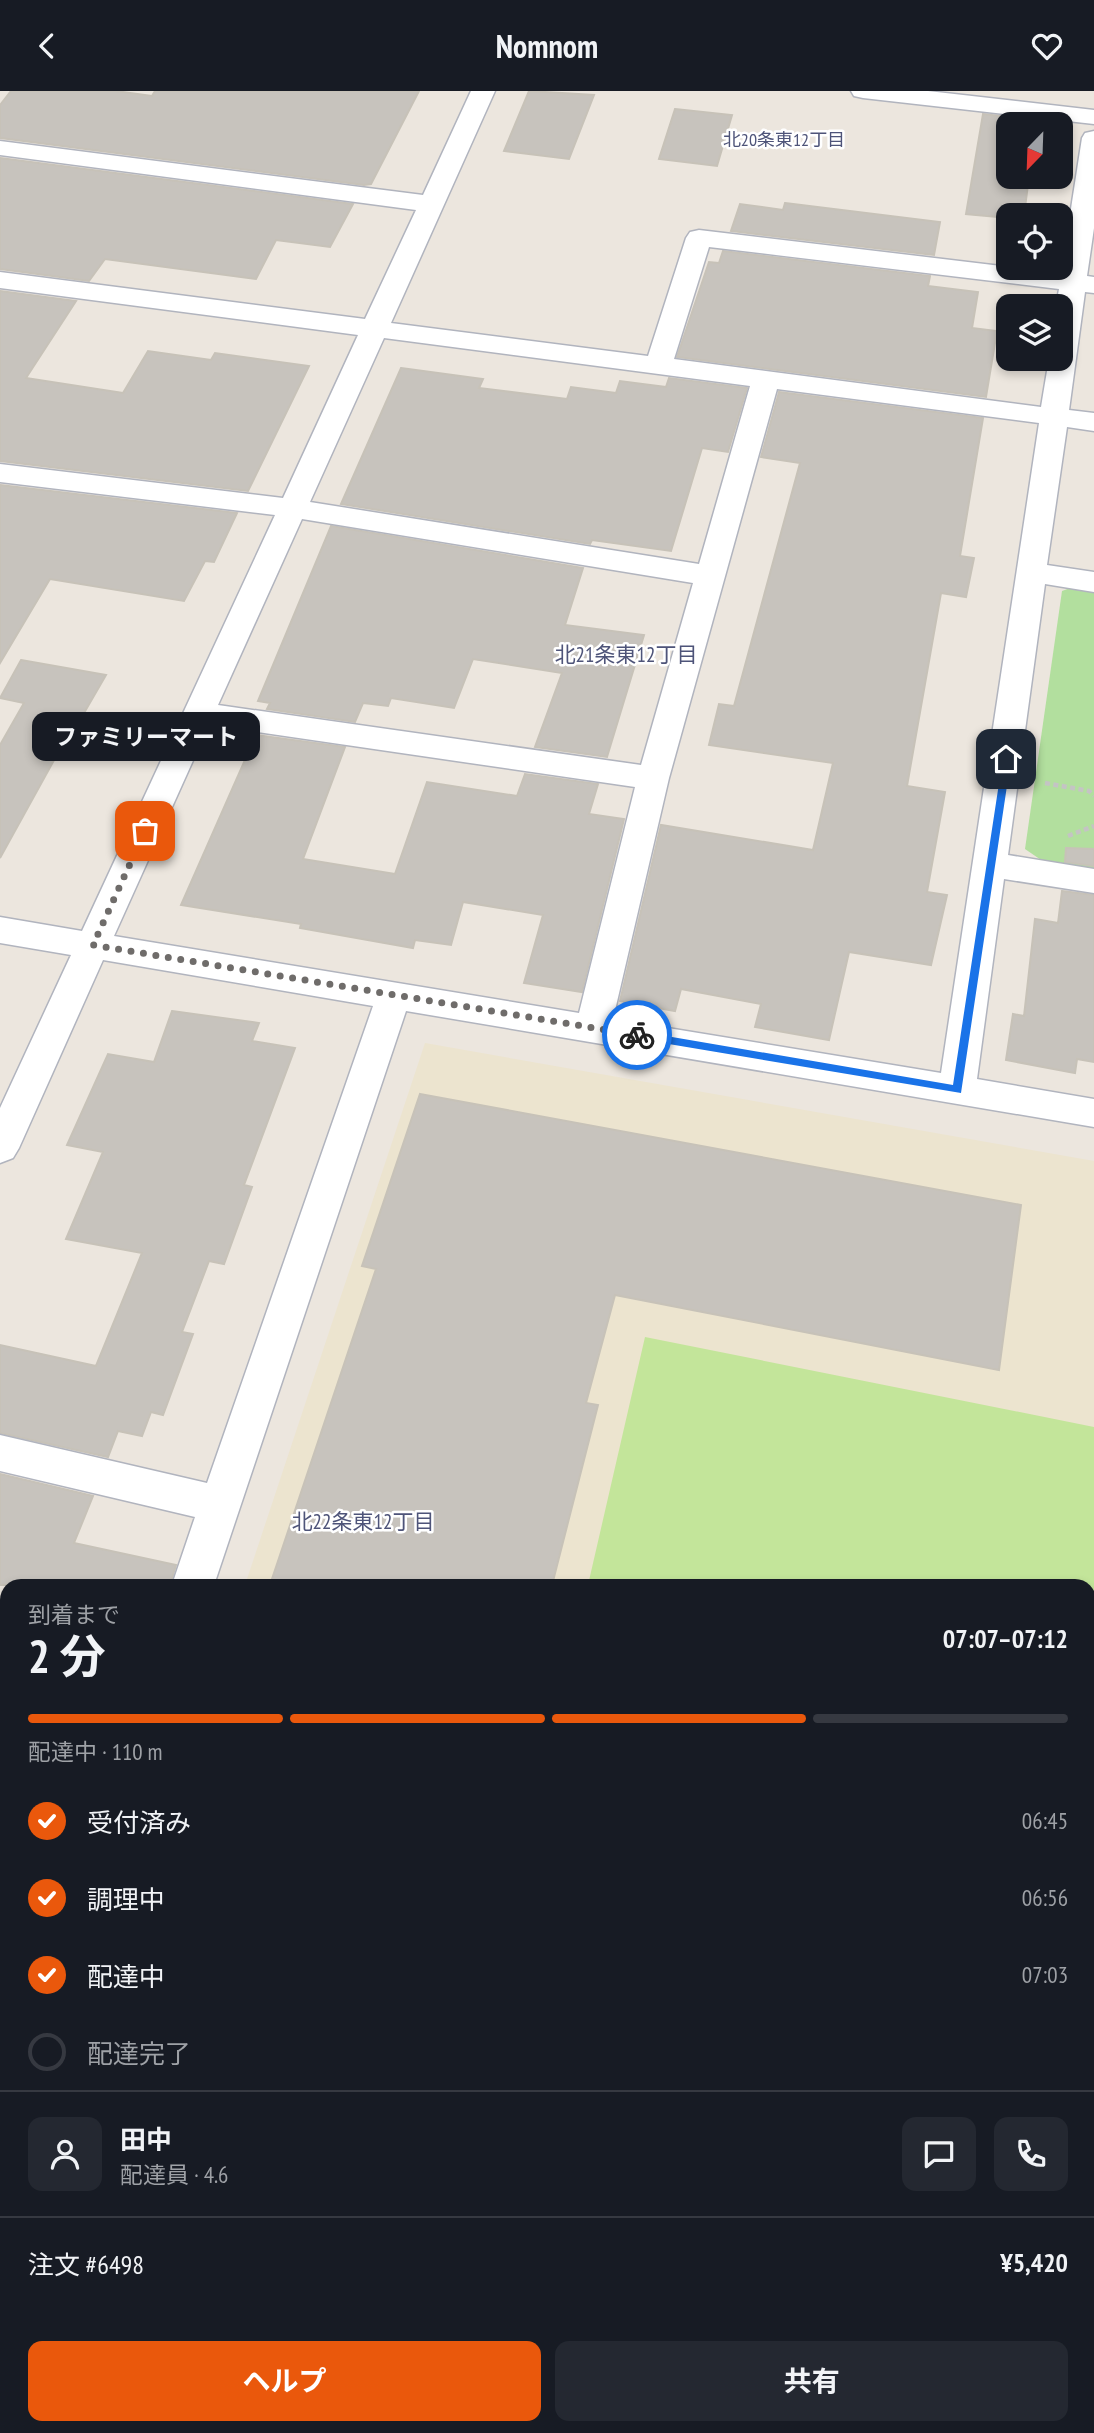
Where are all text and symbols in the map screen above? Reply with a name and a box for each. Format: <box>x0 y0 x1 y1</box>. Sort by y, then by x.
text: Nomnom <box>496 25 598 67</box>
icon: back <box>28 27 66 65</box>
icon: heart <box>1028 27 1066 65</box>
north arrow <box>996 112 1073 189</box>
map controls <box>996 112 1073 371</box>
district label: 北20条東12丁目 <box>723 128 845 151</box>
button: locate <box>996 203 1073 280</box>
button: layers <box>996 294 1073 371</box>
district label: 北21条東12丁目 <box>555 641 697 668</box>
callout: ファミリーマート <box>31 712 259 761</box>
text: ファミリーマート <box>54 722 238 751</box>
pin <box>976 729 1036 789</box>
icon: home <box>987 740 1025 778</box>
pin <box>115 801 175 861</box>
icon: bag <box>126 812 164 850</box>
courier <box>602 1000 672 1070</box>
icon: bike <box>618 1016 656 1054</box>
district label: 北22条東12丁目 <box>292 1508 434 1535</box>
text: 到着まで <box>28 1600 120 1629</box>
text: 07:07–07:12 <box>943 1622 1068 1655</box>
text: 2 分 <box>28 1626 105 1686</box>
text: 配達中 · 110 m <box>28 1737 163 1766</box>
icon: check <box>28 1802 66 1840</box>
text: 受付済み <box>87 1806 191 1839</box>
text: 06:45 <box>1022 1806 1068 1835</box>
icon: check <box>28 1879 66 1917</box>
text: 調理中 <box>87 1883 165 1916</box>
text: 06:56 <box>1022 1883 1068 1912</box>
icon: check <box>28 1956 66 1994</box>
text: 配達中 <box>87 1960 165 1993</box>
text: 07:03 <box>1022 1960 1068 1989</box>
text: 配達完了 <box>87 2037 191 2070</box>
button: person <box>28 2117 102 2191</box>
button: chat <box>902 2117 976 2191</box>
button: phone <box>994 2117 1068 2191</box>
text: 田中 <box>120 2123 172 2156</box>
text: 配達員 · 4.6 <box>120 2160 228 2189</box>
text: ¥5,420 <box>1000 2246 1068 2279</box>
text: 注文 #6498 <box>28 2248 144 2281</box>
button: ヘルプ <box>28 2341 541 2421</box>
button: 共有 <box>555 2341 1068 2421</box>

